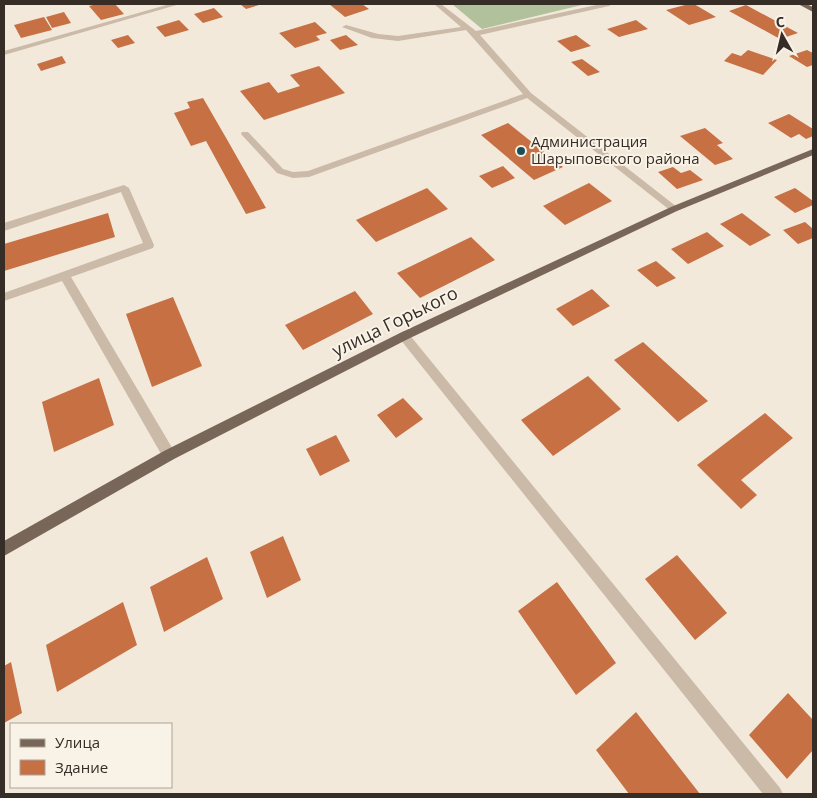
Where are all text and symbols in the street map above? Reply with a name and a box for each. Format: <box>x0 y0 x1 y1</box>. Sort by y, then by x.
north arrow <box>757 10 807 60</box>
text: С <box>774 12 786 32</box>
place label: Администрация Шарыповского района <box>531 131 700 168</box>
marker: Администрация Шарыповского района <box>515 145 527 157</box>
street label: улица Горького <box>328 280 462 362</box>
legend <box>10 723 172 788</box>
text: Улица <box>55 732 100 752</box>
text: Здание <box>55 757 108 777</box>

